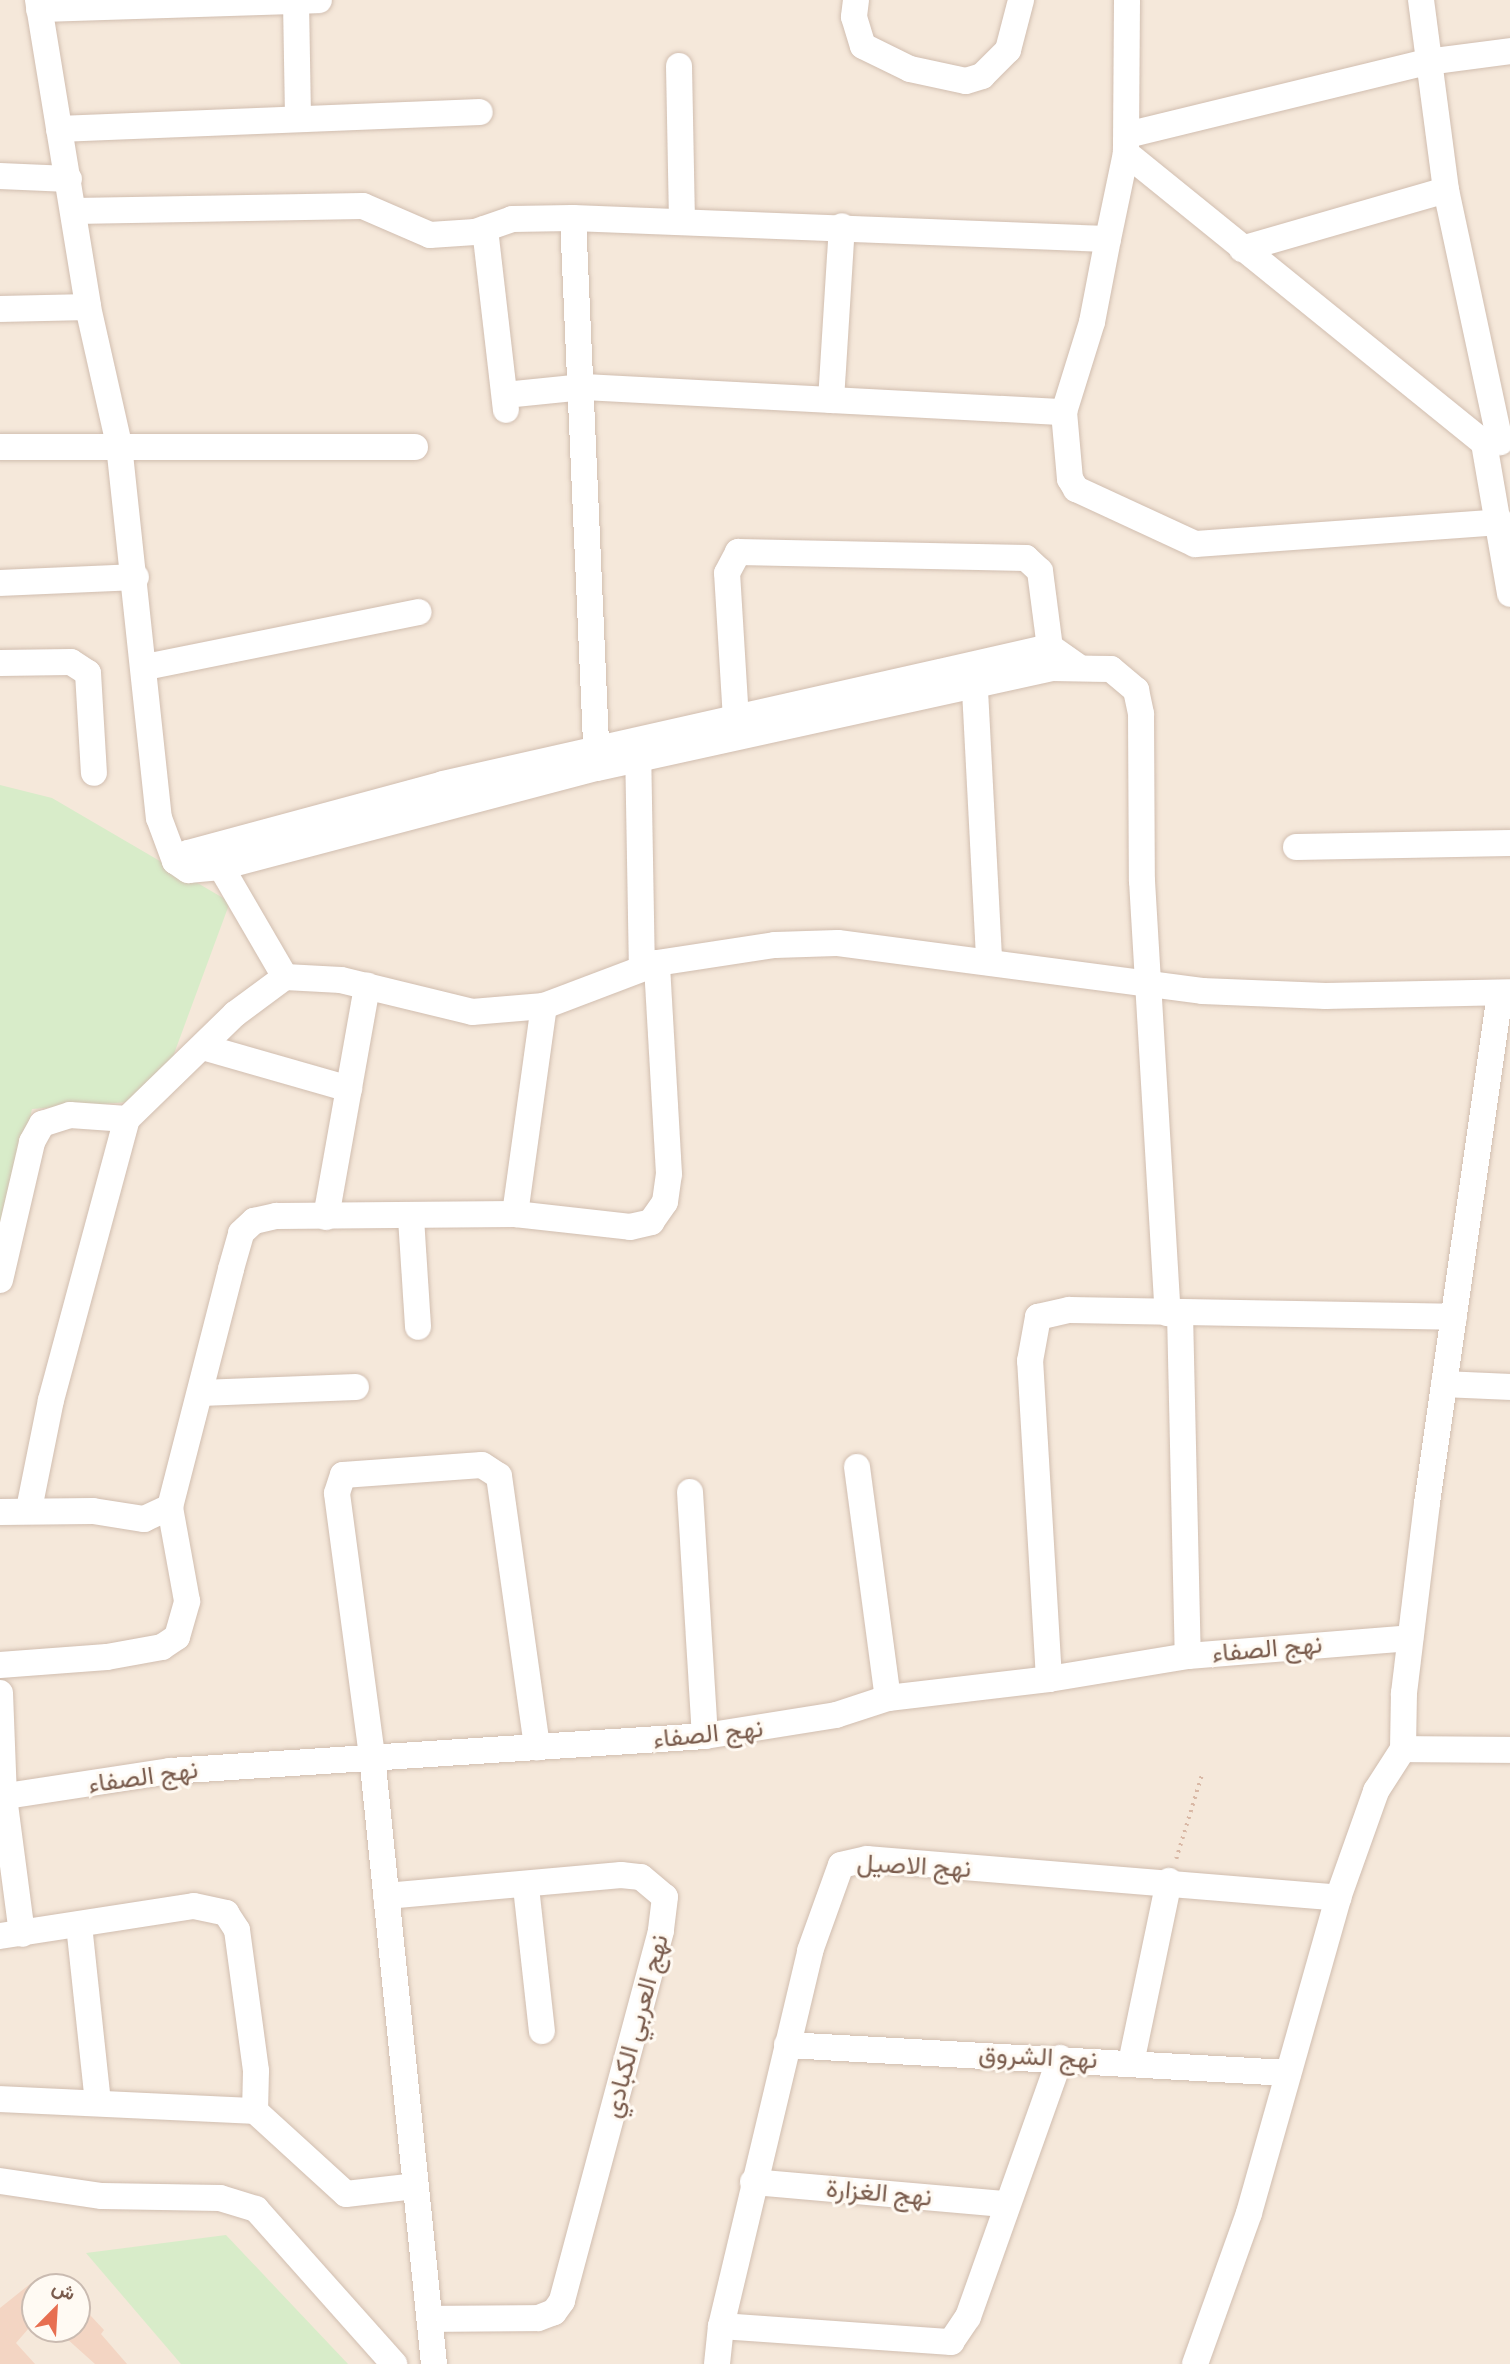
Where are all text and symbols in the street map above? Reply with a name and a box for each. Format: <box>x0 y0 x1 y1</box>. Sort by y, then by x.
street label: نهج الصفاء <box>1211 1629 1323 1669</box>
street label: نهج الصفاء <box>651 1713 765 1755</box>
street label: نهج الصفاء <box>86 1754 200 1800</box>
street label: نهج الاصيل <box>856 1847 972 1885</box>
street label: نهج العربي الكبادي <box>597 1931 675 2121</box>
street label: نهج الشروق <box>978 2038 1098 2076</box>
street label: نهج الغزارة <box>825 2173 933 2213</box>
north arrow <box>21 2273 91 2343</box>
text: ش <box>49 2276 79 2305</box>

